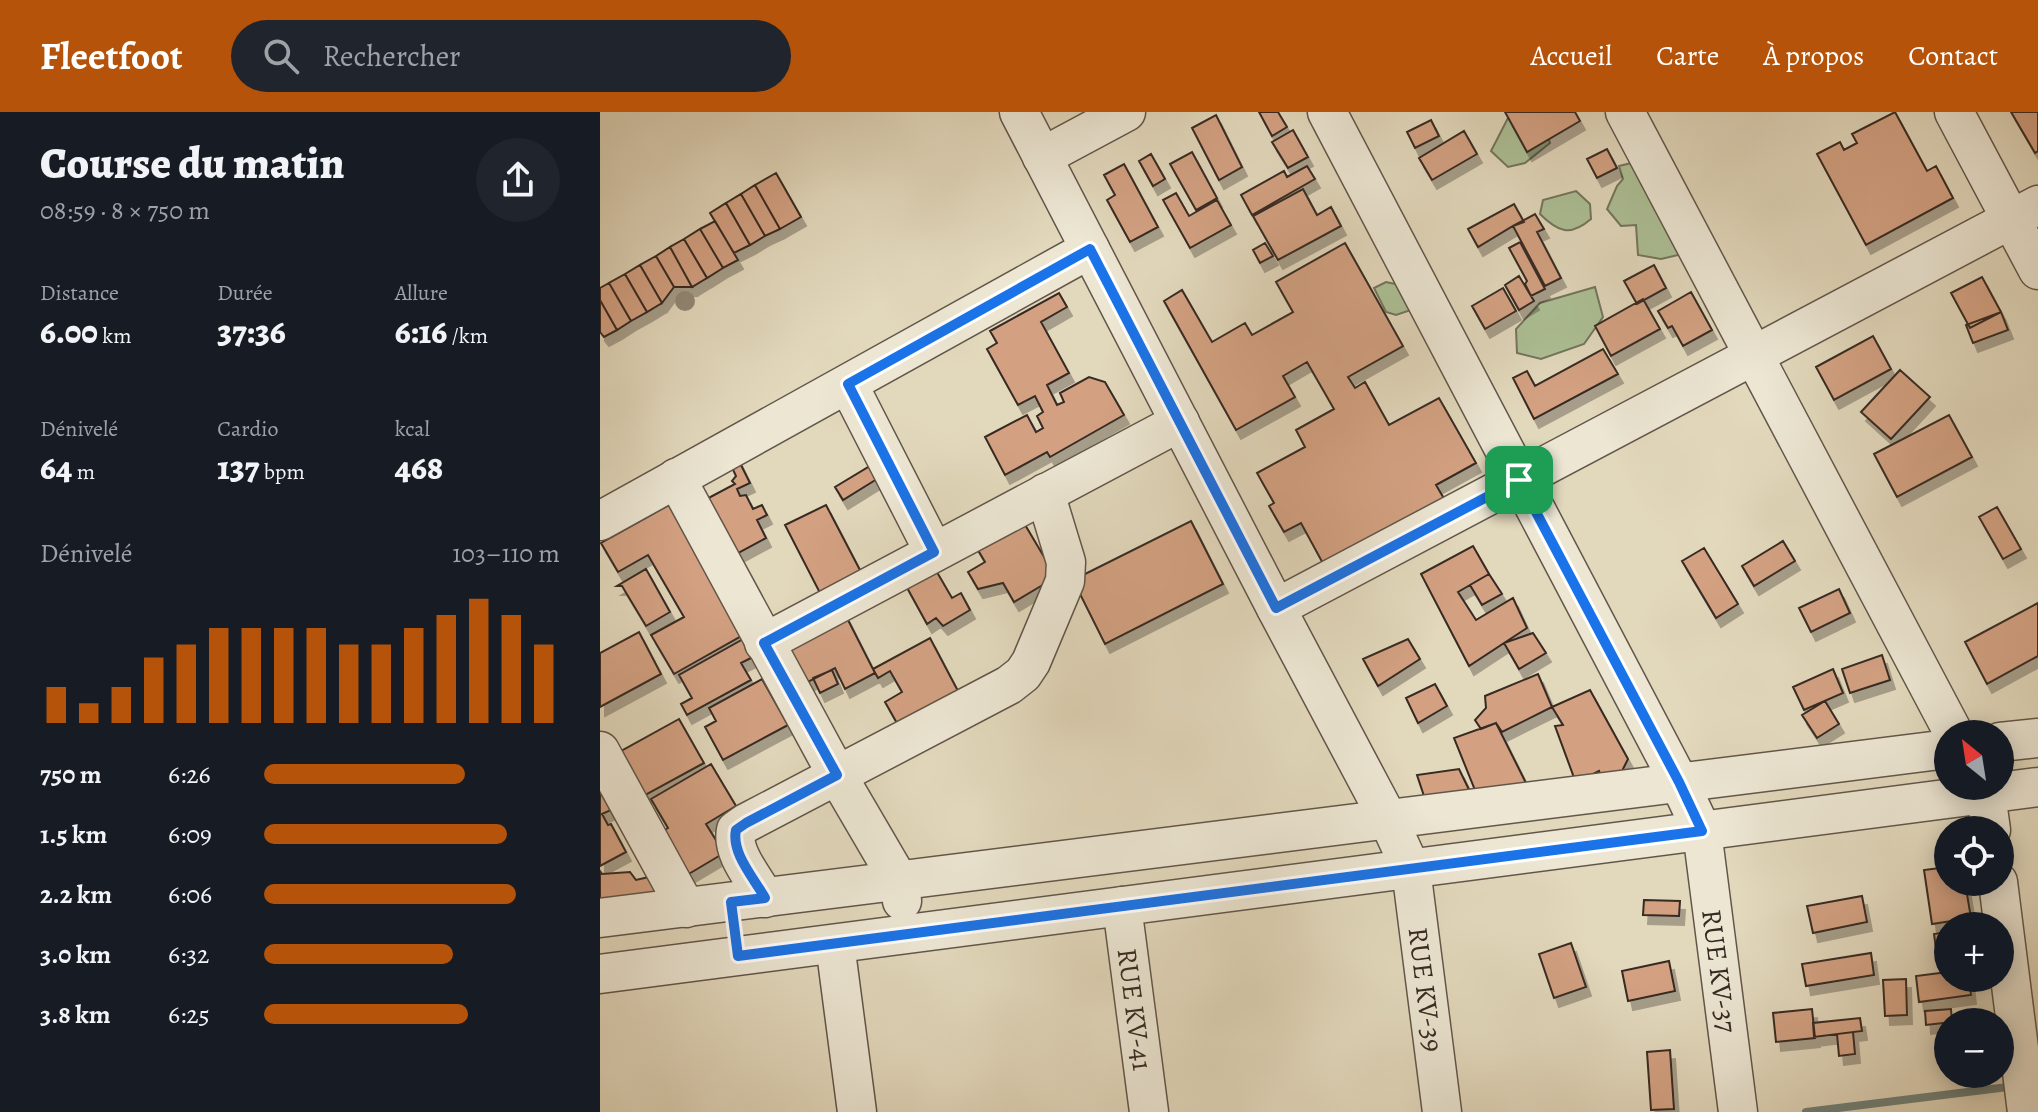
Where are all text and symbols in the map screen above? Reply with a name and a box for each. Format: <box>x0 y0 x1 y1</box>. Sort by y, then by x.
search box <box>231 20 791 92</box>
text: Fleetfoot <box>40 30 183 82</box>
icon: search <box>259 34 303 78</box>
text: Rechercher <box>323 36 461 76</box>
text: Accueil <box>1530 37 1612 75</box>
text: Carte <box>1656 37 1719 75</box>
text: À propos <box>1763 37 1864 75</box>
text: Contact <box>1908 37 1998 75</box>
text: Course du matin <box>40 133 344 193</box>
button: share <box>476 138 560 222</box>
text: 08:59 · 8 × 750 m <box>40 193 210 228</box>
text: Distance <box>40 278 119 308</box>
text: Durée <box>217 278 273 308</box>
text: Allure <box>395 278 448 308</box>
text: 6.00 <box>40 308 98 355</box>
text: 37:36 <box>217 308 286 355</box>
text: 6:16 <box>395 308 447 355</box>
text: km <box>98 321 131 351</box>
text: /km <box>447 321 488 351</box>
text: Dénivelé <box>40 414 118 444</box>
text: Cardio <box>217 414 279 444</box>
text: kcal <box>395 414 430 444</box>
text: 64 <box>40 444 72 491</box>
text: 137 <box>217 444 259 491</box>
text: 468 <box>395 444 443 491</box>
pin <box>1485 446 1553 514</box>
text: m <box>72 457 95 487</box>
text: bpm <box>259 457 305 487</box>
icon: arrive <box>1497 458 1541 502</box>
text: Dénivelé <box>40 536 132 571</box>
text: 103–110 m <box>452 536 560 571</box>
north arrow <box>1934 720 2014 800</box>
map controls <box>1934 720 2014 1088</box>
text: 750 m <box>40 757 102 792</box>
text: 6:26 <box>168 757 211 792</box>
button: locate <box>1934 816 2014 896</box>
text: 1.5 km <box>40 817 107 852</box>
text: 6:09 <box>168 817 212 852</box>
text: 2.2 km <box>40 877 112 912</box>
text: 6:06 <box>168 877 212 912</box>
street label: RUE KV-37 <box>1692 907 1746 1035</box>
button: + <box>1934 912 2014 992</box>
street label: RUE KV-39 <box>1399 925 1452 1054</box>
text: 3.0 km <box>40 937 111 972</box>
text: 6:32 <box>168 937 209 972</box>
street label: RUE KV-41 <box>1108 946 1161 1073</box>
text: 3.8 km <box>40 997 111 1032</box>
text: 6:25 <box>168 997 210 1032</box>
button: − <box>1934 1008 2014 1088</box>

